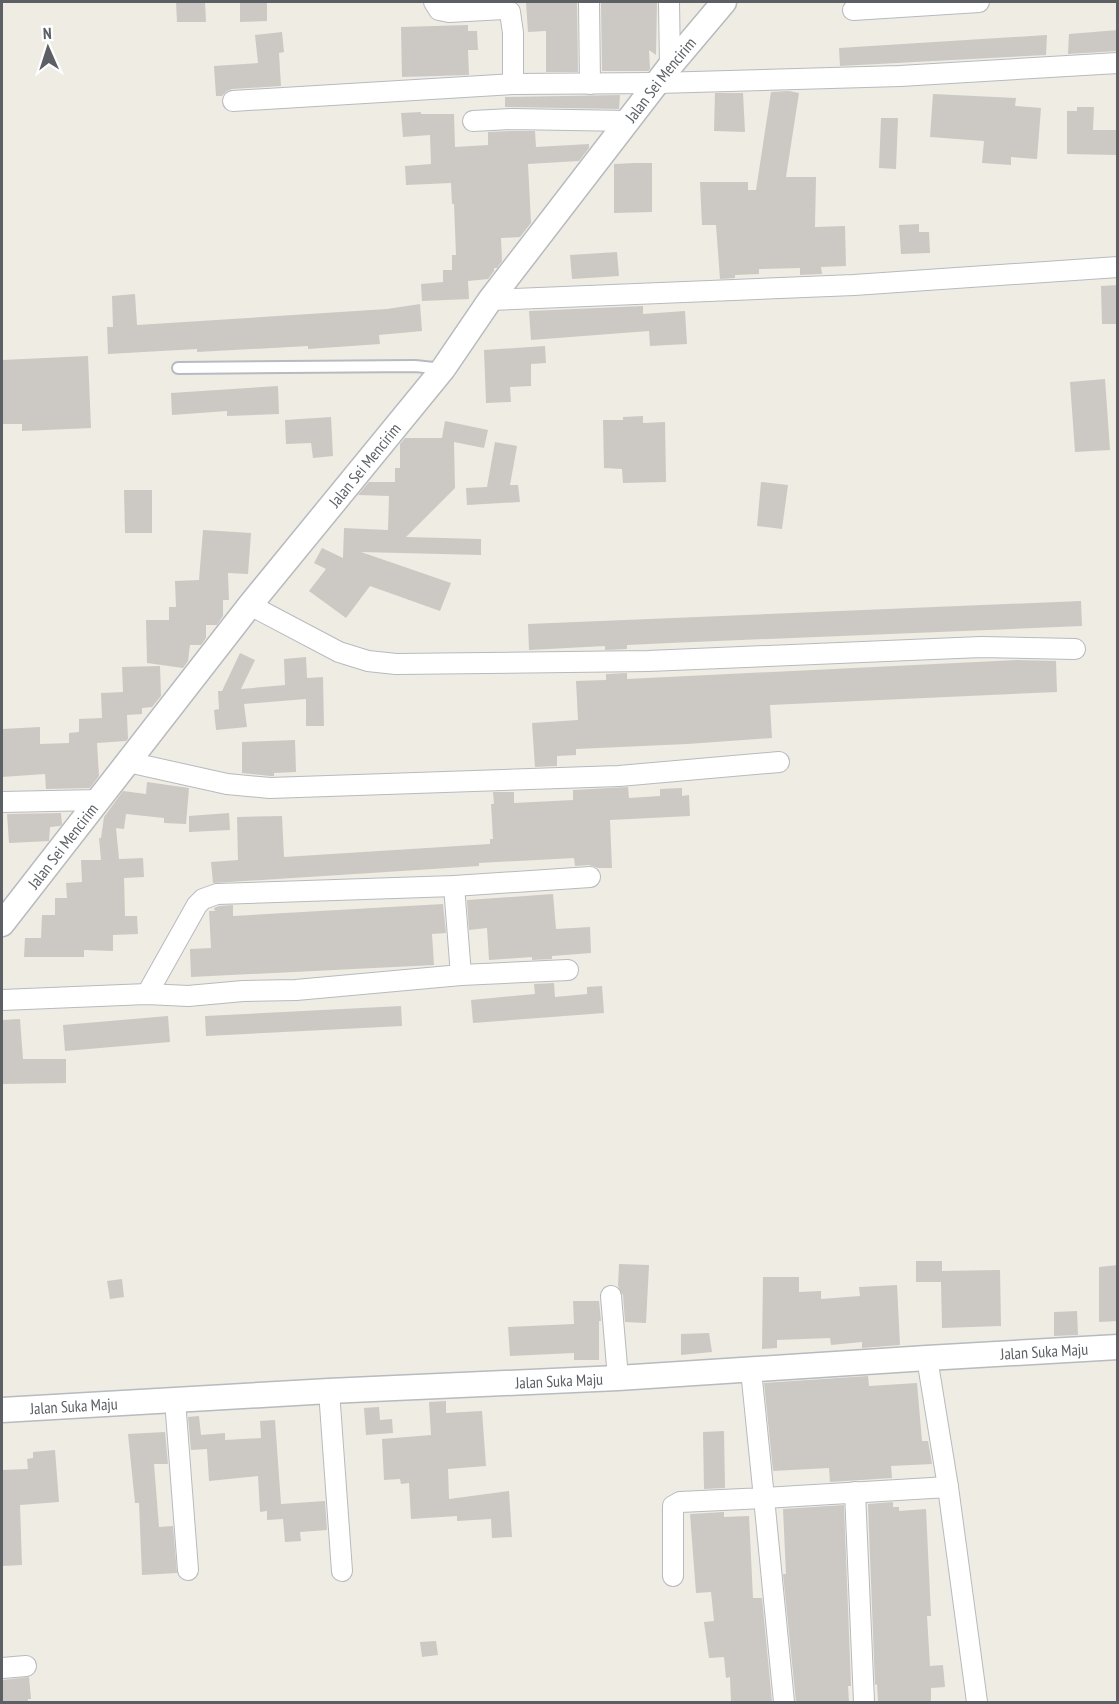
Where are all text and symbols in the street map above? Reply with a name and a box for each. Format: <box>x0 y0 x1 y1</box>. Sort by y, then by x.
north arrow <box>18 18 78 78</box>
text: N <box>42 23 52 43</box>
street label: Jalan Sei Mencirim <box>620 33 700 127</box>
street label: Jalan Sei Mencirim <box>324 419 405 512</box>
street label: Jalan Sei Mencirim <box>23 799 102 893</box>
street label: Jalan Suka Maju <box>999 1339 1089 1364</box>
street label: Jalan Suka Maju <box>514 1369 604 1393</box>
street label: Jalan Suka Maju <box>29 1393 118 1418</box>

